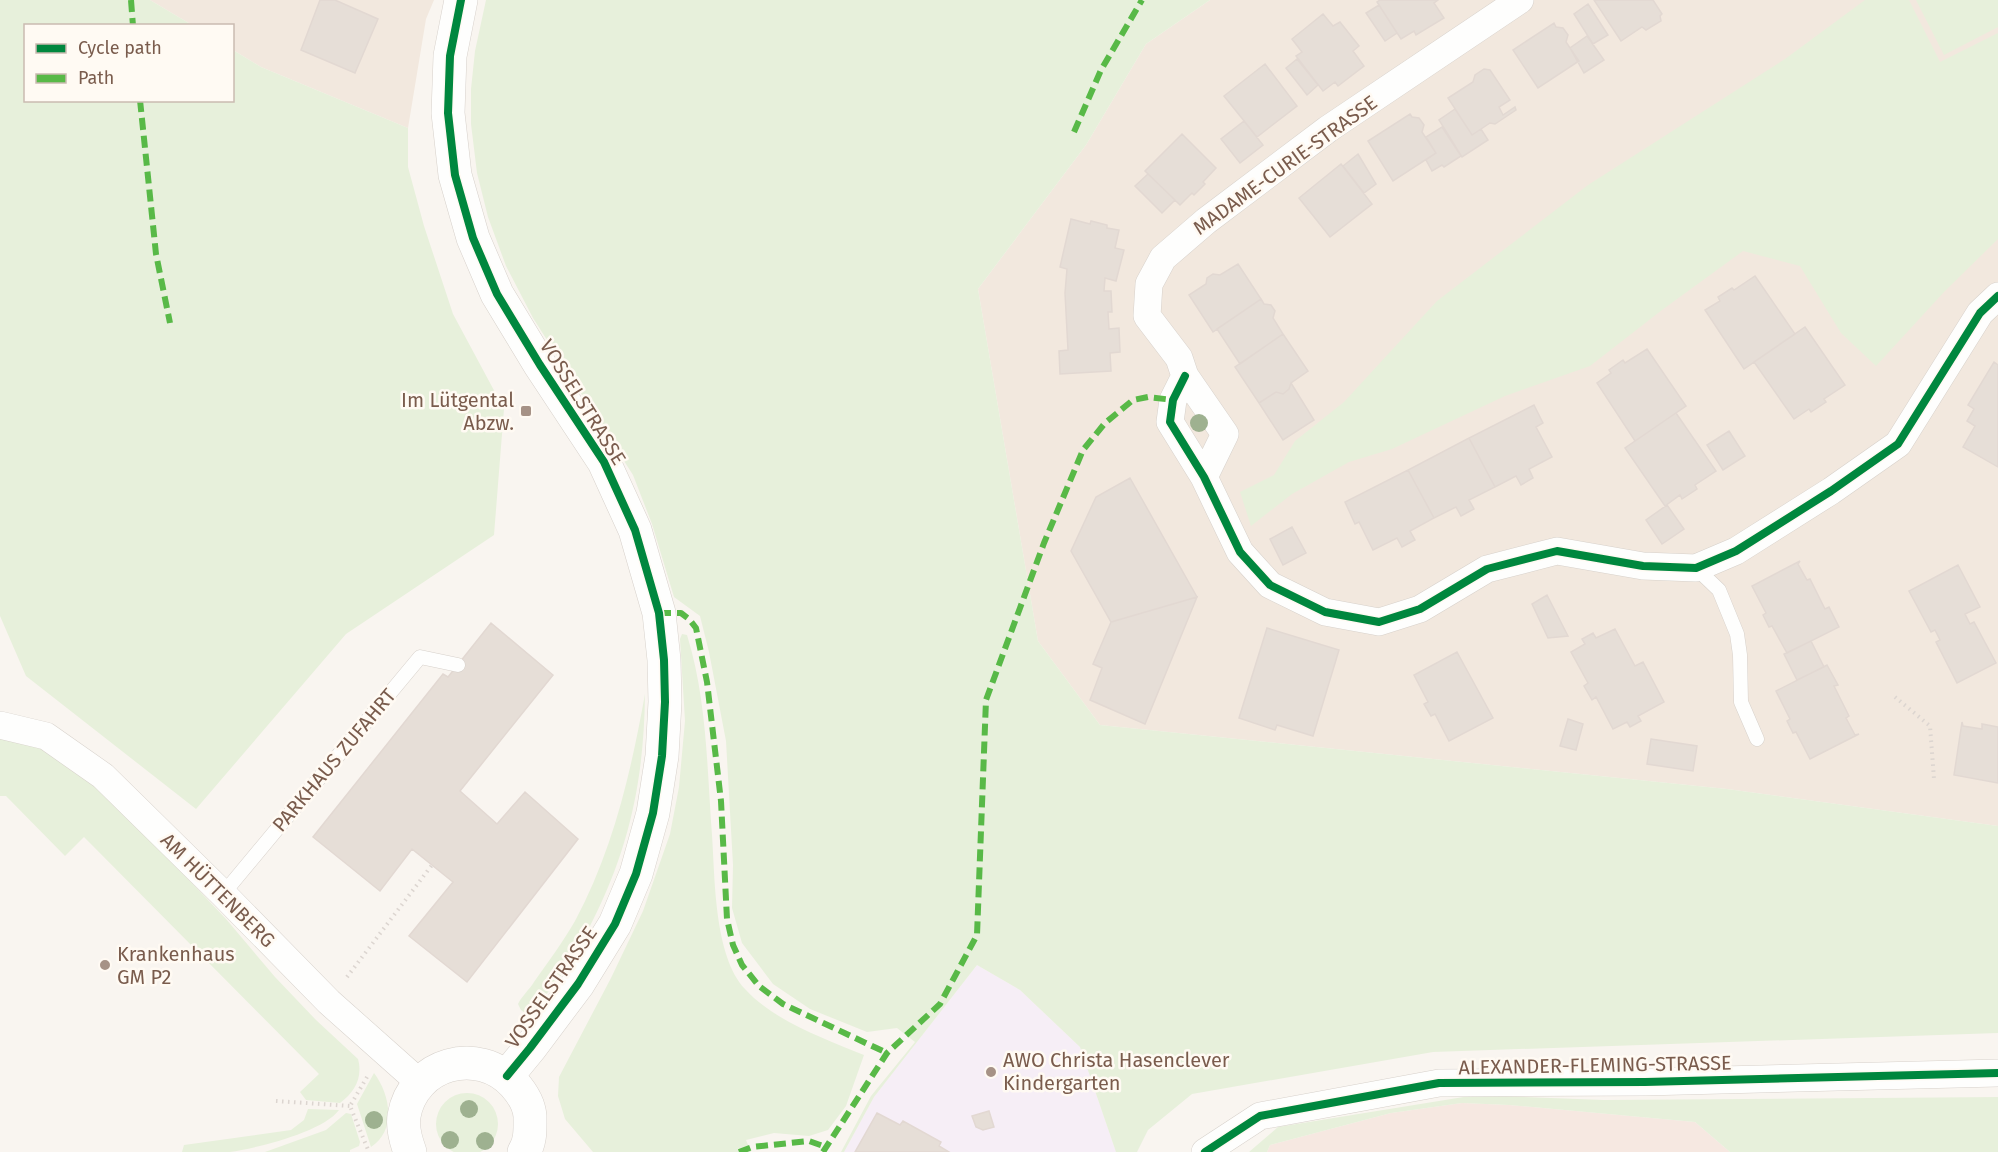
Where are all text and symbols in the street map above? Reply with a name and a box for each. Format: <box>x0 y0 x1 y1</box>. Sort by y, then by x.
legend <box>24 24 234 102</box>
text: Cycle path <box>78 37 162 59</box>
text: Path <box>78 67 114 89</box>
street label: MADAME-CURIE-STRASSE <box>1188 90 1382 240</box>
street label: VOSSELSTRASSE <box>535 335 631 469</box>
place label: Im Lütgental Abzw. <box>401 388 514 435</box>
marker: Im Lütgental Abzw. <box>519 404 533 418</box>
street label: PARKHAUS ZUFAHRT <box>267 683 401 836</box>
street label: AM HÜTTENBERG <box>156 828 280 952</box>
street label: VOSSELSTRASSE <box>500 921 602 1053</box>
place label: Krankenhaus GM P2 <box>117 942 235 989</box>
marker: Krankenhaus GM P2 <box>98 958 112 972</box>
place label: AWO Christa Hasenclever Kindergarten <box>1003 1048 1230 1095</box>
street label: ALEXANDER-FLEMING-STRASSE <box>1458 1051 1732 1079</box>
marker: AWO Christa Hasenclever Kindergarten <box>984 1065 998 1079</box>

